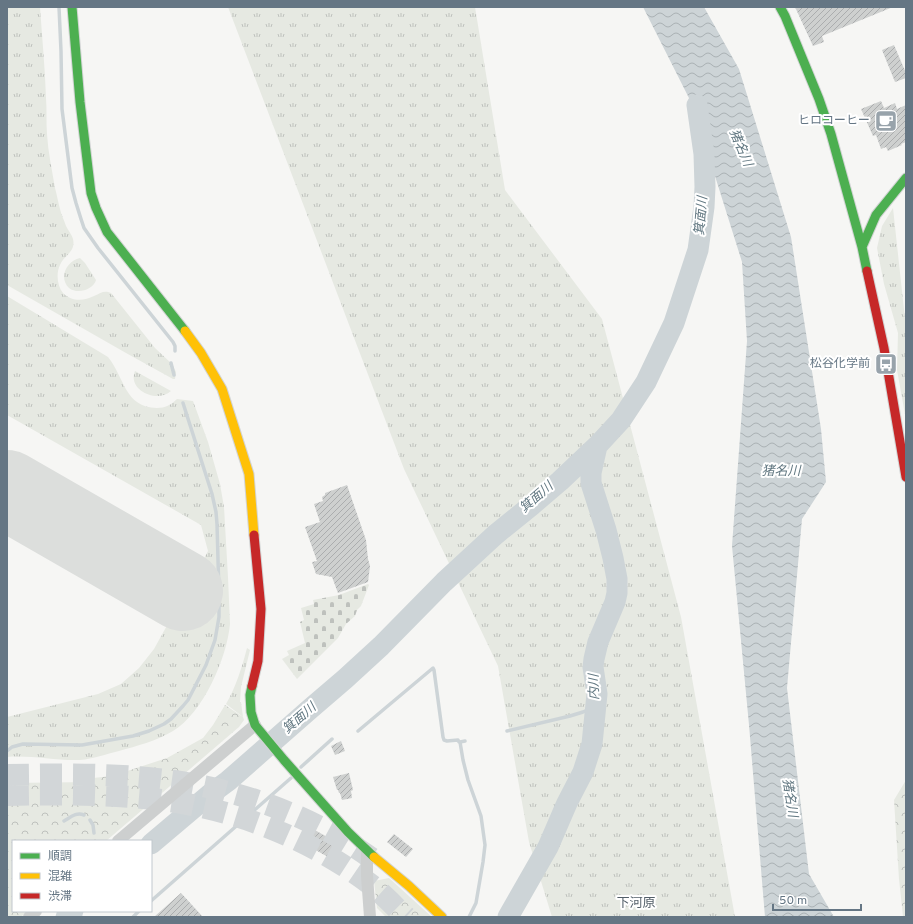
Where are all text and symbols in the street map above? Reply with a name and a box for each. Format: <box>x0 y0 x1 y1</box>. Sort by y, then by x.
cafe icon: ヒロコーヒー <box>873 108 899 134</box>
place label: ヒロコーヒー <box>798 113 870 129</box>
water label: 猪名川 <box>725 127 756 171</box>
water label: 箕面川 <box>692 194 712 236</box>
bus stop icon: 松谷化学前 <box>873 351 899 377</box>
place label: 松谷化学前 <box>810 356 870 372</box>
water label: 猪名川 <box>761 464 802 480</box>
water label: 箕面川 <box>517 478 558 517</box>
water label: 内川 <box>587 672 603 700</box>
water label: 箕面川 <box>280 699 321 738</box>
water label: 猪名川 <box>778 777 800 820</box>
legend <box>12 840 152 912</box>
text: 順調 <box>48 849 72 865</box>
text: 混雑 <box>48 869 72 885</box>
scale bar <box>773 886 861 912</box>
text: 渋滞 <box>48 889 72 905</box>
text: 50 m <box>779 893 807 909</box>
district label: 下河原 <box>616 896 656 912</box>

